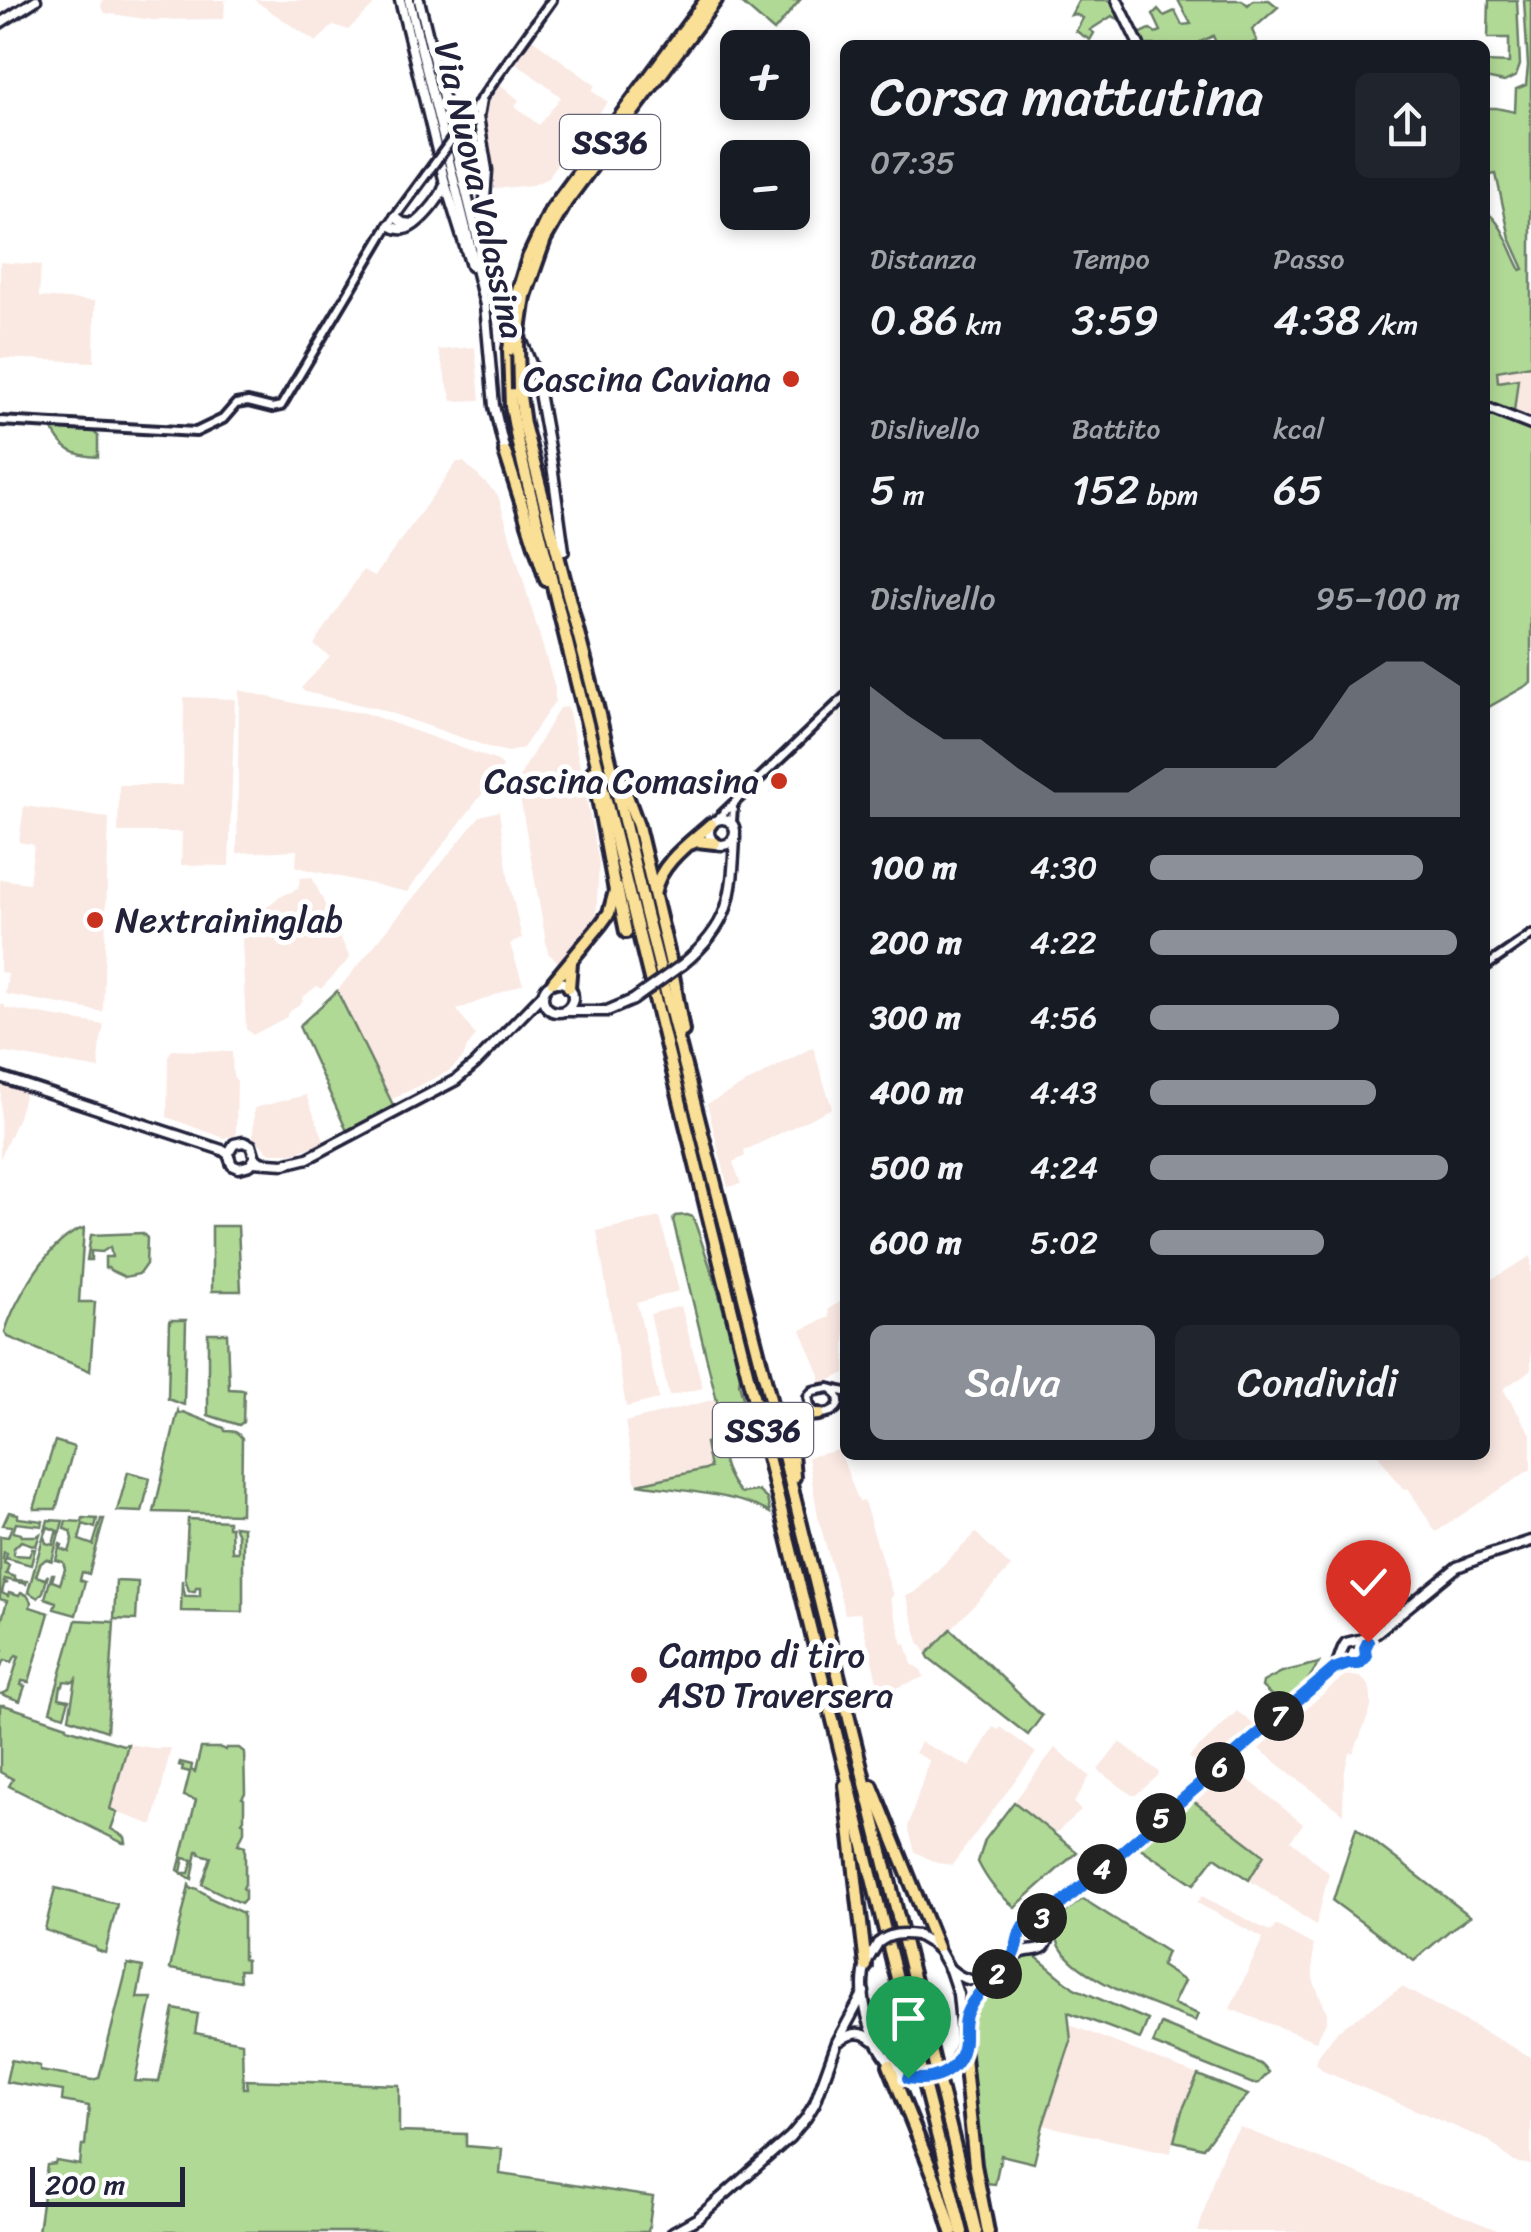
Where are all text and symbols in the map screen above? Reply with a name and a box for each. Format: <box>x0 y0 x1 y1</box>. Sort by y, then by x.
map controls <box>720 30 810 230</box>
button: + <box>720 30 810 120</box>
street label: Via Nuova Valassina <box>416 35 544 345</box>
text: Corsa mattutina <box>870 48 1263 145</box>
button: share <box>1355 73 1460 178</box>
road number: SS36 <box>560 115 660 169</box>
text: 07:35 <box>870 134 955 191</box>
button: − <box>720 140 810 230</box>
text: Distanza <box>870 234 976 283</box>
text: Tempo <box>1072 234 1150 283</box>
text: Passo <box>1273 234 1344 283</box>
text: 0.86 <box>870 283 958 357</box>
text: 3:59 <box>1072 283 1159 357</box>
text: 4:38 <box>1273 283 1361 357</box>
text: km <box>958 300 1002 349</box>
text: /km <box>1361 300 1418 349</box>
place label: Cascina Caviana <box>523 348 771 410</box>
marker: Cascina Caviana <box>780 368 802 390</box>
text: Dislivello <box>870 404 980 453</box>
text: Battito <box>1072 404 1160 453</box>
text: kcal <box>1273 404 1324 453</box>
text: 5 <box>870 453 896 527</box>
text: 152 <box>1072 453 1140 527</box>
text: 65 <box>1273 453 1323 527</box>
text: m <box>896 470 924 519</box>
text: bpm <box>1140 470 1199 519</box>
text: Dislivello <box>870 570 995 627</box>
text: 95–100 m <box>1316 570 1460 627</box>
place label: Cascina Comasina <box>484 750 759 812</box>
marker: Cascina Comasina <box>768 770 790 792</box>
text: 100 m <box>870 839 957 896</box>
text: 4:30 <box>1030 839 1097 896</box>
place label: Nextraininglab <box>115 889 343 951</box>
marker: Nextraininglab <box>84 909 106 931</box>
text: 200 m <box>870 914 962 971</box>
text: 4:22 <box>1030 914 1097 971</box>
text: 300 m <box>870 989 961 1046</box>
text: 4:56 <box>1030 989 1097 1046</box>
text: 400 m <box>870 1064 963 1121</box>
text: 4:43 <box>1030 1064 1097 1121</box>
text: 500 m <box>870 1139 963 1196</box>
text: 4:24 <box>1030 1139 1098 1196</box>
text: 600 m <box>870 1214 962 1271</box>
text: 5:02 <box>1030 1214 1098 1271</box>
button: Salva <box>870 1325 1155 1440</box>
button: Condividi <box>1175 1325 1460 1440</box>
road number: SS36 <box>713 1403 813 1457</box>
pin <box>1326 1540 1411 1643</box>
icon: check <box>1341 1555 1396 1610</box>
place label: Campo di tiro ASD Traversera <box>658 1624 894 1726</box>
marker: Campo di tiro ASD Traversera <box>628 1664 650 1686</box>
pin: 7 <box>1254 1691 1304 1741</box>
text: 7 <box>1271 1691 1287 1740</box>
pin: 6 <box>1195 1742 1245 1792</box>
text: 6 <box>1212 1742 1228 1791</box>
pin: 5 <box>1136 1793 1186 1843</box>
text: 5 <box>1152 1793 1170 1842</box>
pin: 4 <box>1077 1844 1127 1894</box>
text: 4 <box>1093 1844 1111 1893</box>
pin: 3 <box>1017 1893 1067 1943</box>
text: 3 <box>1034 1893 1050 1942</box>
pin: 2 <box>972 1949 1022 1999</box>
text: 2 <box>989 1949 1005 1998</box>
pin <box>866 1976 951 2079</box>
icon: arrive <box>881 1991 936 2046</box>
text: 200 m <box>45 2160 125 2209</box>
scale bar <box>30 2162 185 2206</box>

